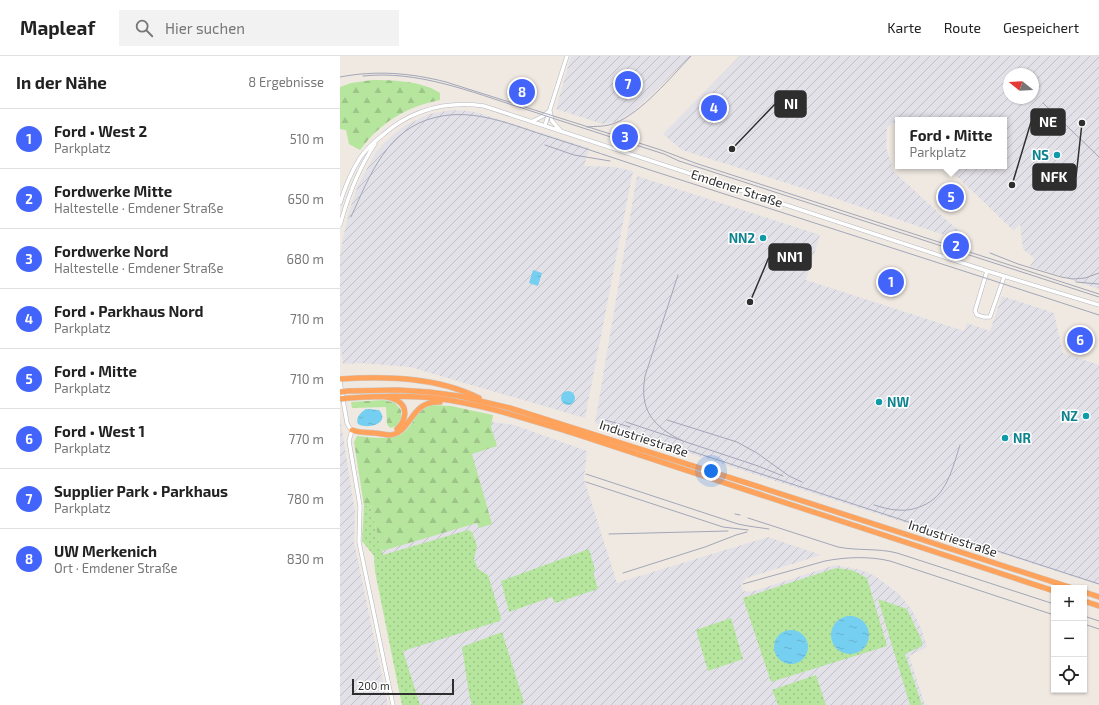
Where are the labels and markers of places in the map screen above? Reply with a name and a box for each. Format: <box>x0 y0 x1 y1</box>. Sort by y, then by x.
pin: 7 <box>615 69 641 99</box>
pin: 8 <box>509 77 535 107</box>
callout: NI <box>775 91 806 117</box>
pin: 4 <box>701 93 727 123</box>
callout: NE <box>1031 109 1065 135</box>
pin: 3 <box>612 122 638 152</box>
place label: NS <box>1032 147 1049 163</box>
marker: NS <box>1052 150 1062 160</box>
callout: NFK <box>1033 164 1076 190</box>
pin: 5 <box>938 182 964 212</box>
place label: NN2 <box>729 230 755 246</box>
pin: 2 <box>943 231 969 261</box>
marker: NN2 <box>758 233 768 243</box>
callout: NN1 <box>769 244 811 270</box>
pin: 1 <box>878 267 904 297</box>
pin: 6 <box>1067 325 1093 355</box>
place label: NW <box>887 394 909 410</box>
marker: NW <box>874 397 884 407</box>
place label: NZ <box>1061 408 1078 424</box>
marker: NZ <box>1081 411 1091 421</box>
place label: NR <box>1013 430 1031 446</box>
marker: NR <box>1000 433 1010 443</box>

